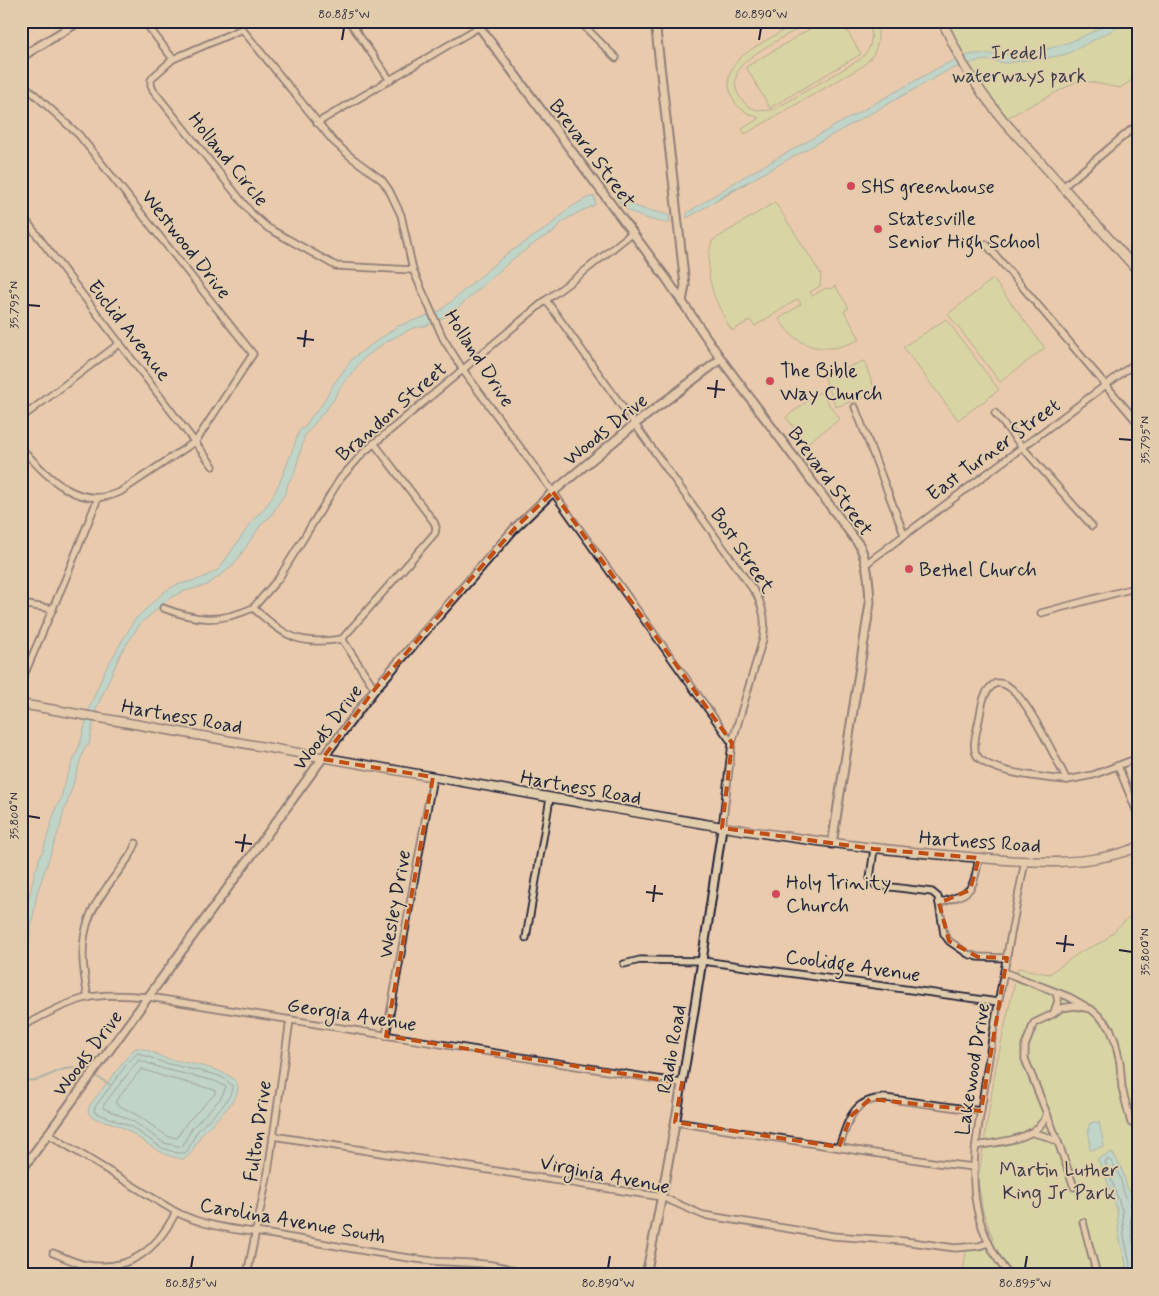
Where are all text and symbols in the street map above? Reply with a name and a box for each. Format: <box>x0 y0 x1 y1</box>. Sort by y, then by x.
text: 80.885°W <box>318 7 370 23</box>
text: 80.890°W <box>735 7 787 23</box>
park label: Iredell waterways park <box>951 40 1087 90</box>
street label: Brevard Street <box>542 94 642 214</box>
street label: Holland Circle <box>181 107 274 213</box>
place label: SHS greenhouse <box>861 174 995 201</box>
marker: SHS greenhouse <box>845 180 857 192</box>
street label: Westwood Drive <box>135 185 237 305</box>
place label: Statesville Senior High School <box>888 206 1041 258</box>
marker: Statesville Senior High School <box>872 223 884 235</box>
street label: Euclid Avenue <box>81 275 177 387</box>
text: 35.795°N <box>7 281 23 329</box>
street label: Holland Drive <box>437 305 520 413</box>
street label: Brandon Street <box>331 356 453 468</box>
place label: The Bible Way Church <box>780 358 883 408</box>
marker: The Bible Way Church <box>764 375 776 387</box>
street label: Woods Drive <box>558 388 654 473</box>
street label: East Turner Street <box>922 393 1066 508</box>
text: 35.795°N <box>1138 416 1154 464</box>
street label: Brevard Street <box>781 422 879 542</box>
street label: Bost Street <box>703 503 780 599</box>
place label: Bethel Church <box>919 557 1037 584</box>
marker: Bethel Church <box>903 563 915 575</box>
street label: Woods Drive <box>287 679 370 777</box>
street label: Hartness Road <box>119 694 244 741</box>
street label: Hartness Road <box>518 765 643 812</box>
text: 35.800°N <box>7 792 23 840</box>
street label: Hartness Road <box>918 825 1042 860</box>
street label: Wesley Drive <box>373 848 418 961</box>
place label: Holy Trinity Church <box>786 870 891 920</box>
marker: Holy Trinity Church <box>770 888 782 900</box>
text: 35.800°N <box>1138 928 1154 976</box>
street label: Coolidge Avenue <box>783 944 922 991</box>
street label: Georgia Avenue <box>285 992 418 1040</box>
street label: Lakewood Drive <box>950 1001 997 1138</box>
street label: Radio Road <box>651 1003 694 1096</box>
street label: Woods Drive <box>47 1005 130 1103</box>
street label: Fulton Drive <box>238 1079 279 1184</box>
street label: Virginia Avenue <box>537 1150 672 1202</box>
park label: Martin Luther King Jr Park <box>999 1157 1119 1208</box>
street label: Carolina Avenue South <box>198 1192 388 1251</box>
text: 80.885°W <box>165 1276 217 1292</box>
text: 80.890°W <box>582 1276 634 1292</box>
text: 80.895°W <box>999 1276 1051 1292</box>

